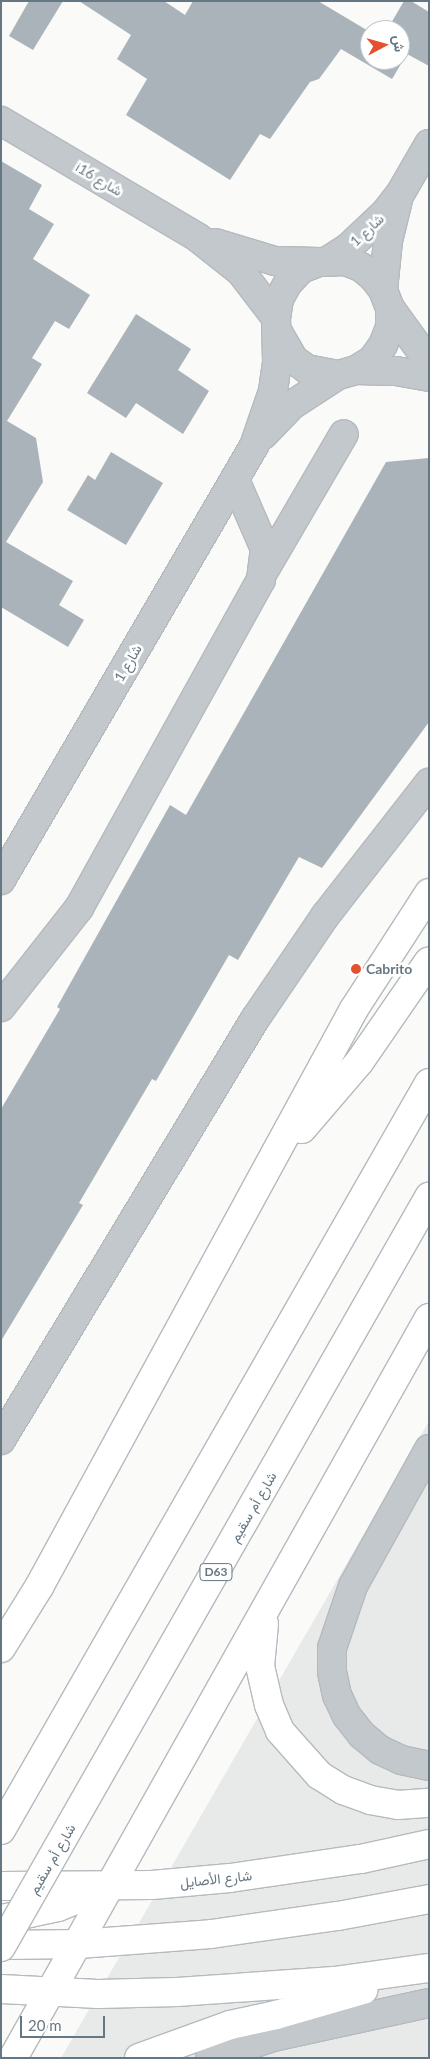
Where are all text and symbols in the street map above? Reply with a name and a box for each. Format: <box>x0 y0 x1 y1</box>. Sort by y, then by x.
north arrow <box>360 20 410 70</box>
text: ش <box>390 34 409 53</box>
street label: شارع 16ا <box>73 159 125 199</box>
street label: شارع 1 <box>347 210 387 250</box>
street label: شارع 1 <box>111 642 145 684</box>
place label: Cabrito <box>366 961 412 977</box>
marker: Cabrito <box>350 963 362 975</box>
street label: شارع أم سقيم <box>226 1469 280 1545</box>
road number: D63 <box>198 1562 234 1581</box>
street label: شارع أم سقيم <box>25 1821 79 1897</box>
street label: شارع الأصايل <box>179 1867 253 1891</box>
scale bar <box>22 2006 108 2038</box>
text: 20 m <box>28 2016 62 2034</box>

